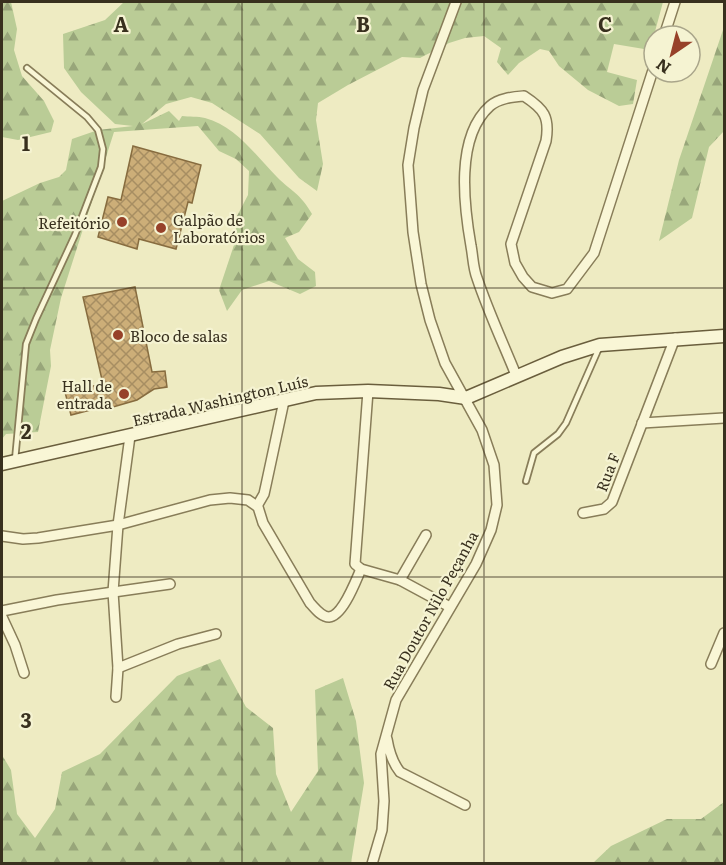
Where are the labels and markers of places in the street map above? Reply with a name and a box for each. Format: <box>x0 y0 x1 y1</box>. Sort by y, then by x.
place label: Galpão de Laboratórios <box>173 208 265 248</box>
place label: Refeitório <box>38 211 110 234</box>
marker: Refeitório <box>115 215 129 229</box>
marker: Galpão de Laboratórios <box>154 221 168 235</box>
place label: Bloco de salas <box>130 324 227 347</box>
marker: Bloco de salas <box>111 328 125 342</box>
place label: Hall de entrada <box>57 374 113 414</box>
marker: Hall de entrada <box>117 387 131 401</box>

